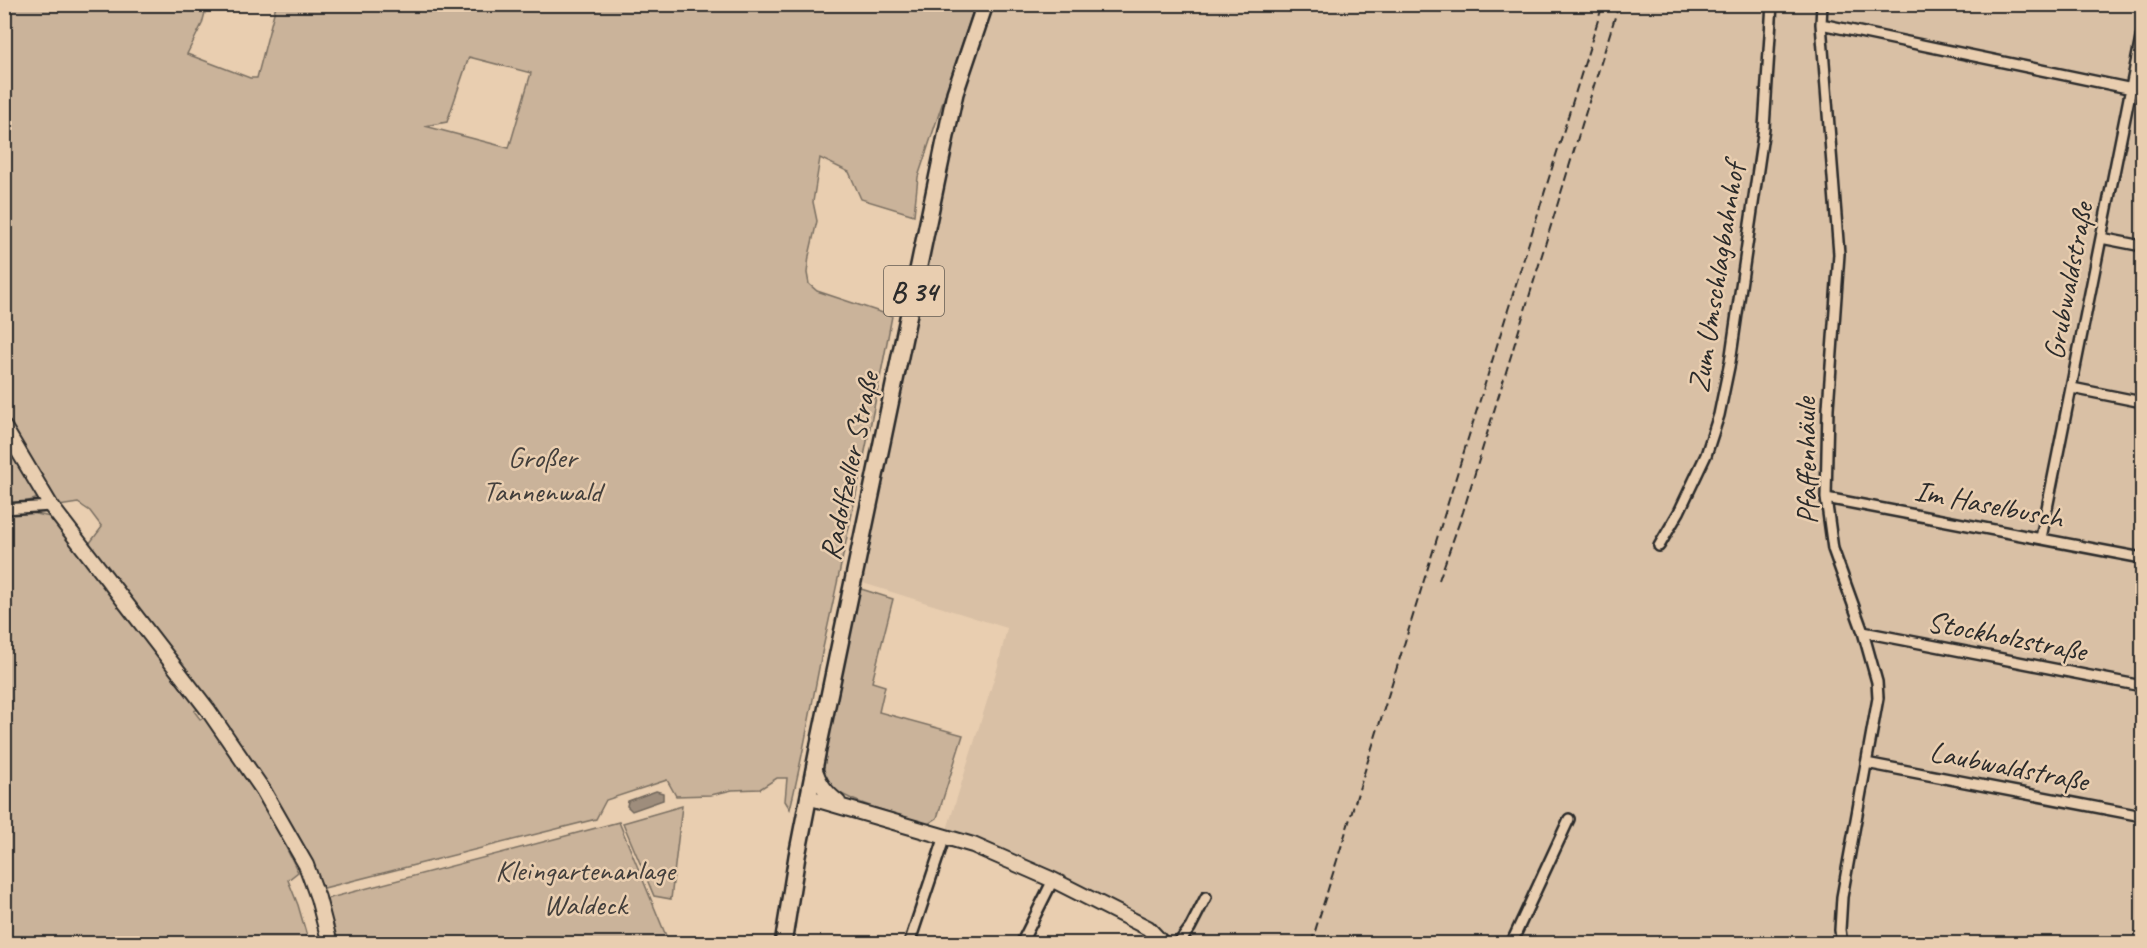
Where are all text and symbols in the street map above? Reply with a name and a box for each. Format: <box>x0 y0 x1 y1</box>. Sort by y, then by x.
street label: Zum Umschlagbahnhof <box>1679 154 1754 395</box>
street label: Grubwaldstraße <box>2034 197 2102 363</box>
road number: B 34 <box>884 266 944 316</box>
street label: Radolfzeller Straße <box>811 366 888 564</box>
street label: Pfaffenhäule <box>1786 395 1826 525</box>
park label: Großer Tannenwald <box>482 438 606 510</box>
street label: Im Haselbusch <box>1911 471 2069 537</box>
street label: Stockholzstraße <box>1924 602 2092 670</box>
street label: Laubwaldstraße <box>1927 732 2094 800</box>
park label: Kleingartenanlage Waldeck <box>495 851 677 923</box>

